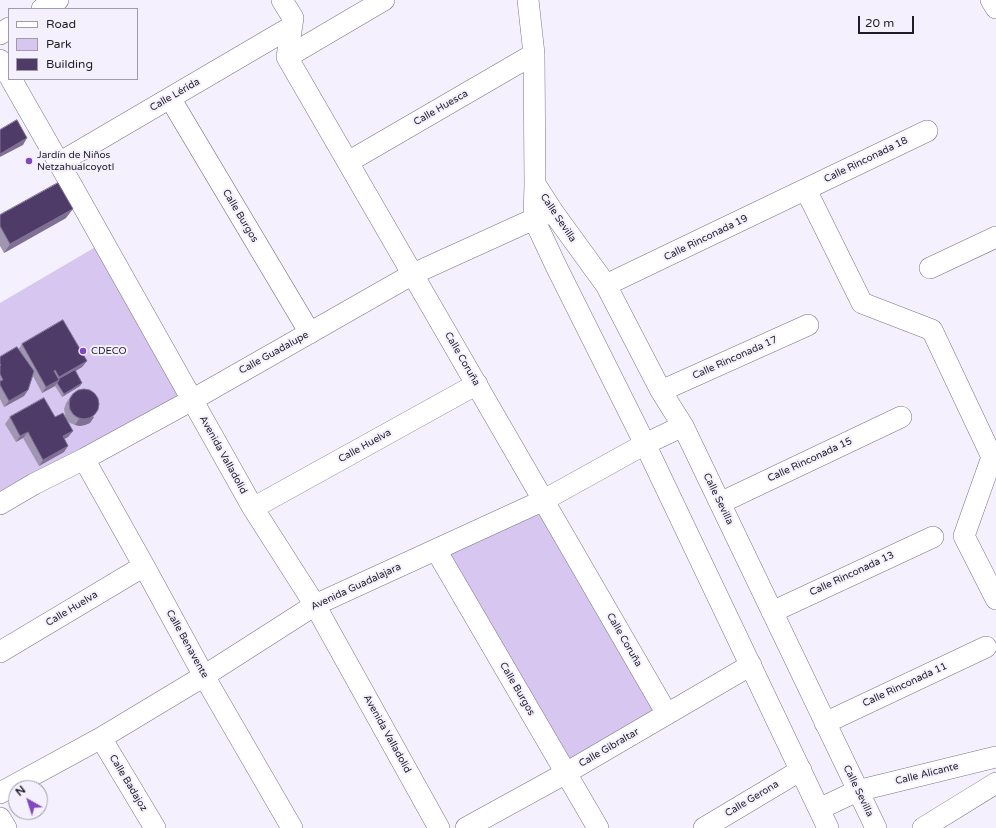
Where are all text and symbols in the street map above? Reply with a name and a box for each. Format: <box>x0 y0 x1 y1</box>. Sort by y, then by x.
legend <box>8 8 138 80</box>
scale bar <box>860 8 916 34</box>
text: 20 m <box>865 16 894 30</box>
text: Road <box>46 17 76 31</box>
text: Park <box>46 37 72 51</box>
text: Building <box>46 57 93 71</box>
street label: Calle Lérida <box>148 76 202 114</box>
street label: Calle Huesca <box>412 88 470 128</box>
street label: Calle Rinconada 18 <box>822 135 910 185</box>
place label: Jardín de Niños Netzahualcoyotl <box>37 149 114 172</box>
marker: Jardín de Niños Netzahualcoyotl <box>24 156 34 166</box>
street label: Calle Burgos <box>220 187 260 245</box>
street label: Calle Sevilla <box>537 191 579 245</box>
street label: Calle Rinconada 19 <box>662 213 750 263</box>
street label: Calle Guadalupe <box>237 329 311 377</box>
street label: Calle Coruña <box>442 330 482 388</box>
street label: Calle Rinconada 17 <box>691 334 779 382</box>
place label: CDECO <box>91 345 127 357</box>
marker: CDECO <box>78 346 88 356</box>
street label: Avenida Valladolid <box>197 414 249 496</box>
street label: Calle Huelva <box>337 427 393 465</box>
street label: Calle Rinconada 15 <box>766 435 854 485</box>
street label: Calle Sevilla <box>700 471 736 527</box>
street label: Calle Rinconada 13 <box>808 549 896 599</box>
street label: Avenida Guadalajara <box>309 561 403 613</box>
street label: Calle Huelva <box>44 589 100 629</box>
street label: Calle Benavente <box>163 608 211 680</box>
street label: Calle Coruña <box>604 611 644 669</box>
street label: Calle Burgos <box>497 660 537 718</box>
street label: Calle Rinconada 11 <box>861 660 949 710</box>
street label: Avenida Valladolid <box>361 693 413 775</box>
street label: Calle Gibraltar <box>577 726 641 770</box>
street label: Calle Badajoz <box>106 753 150 813</box>
street label: Calle Alicante <box>894 760 960 788</box>
street label: Calle Sevilla <box>840 763 876 819</box>
street label: Calle Gerona <box>723 778 781 820</box>
north arrow <box>8 780 48 820</box>
text: N <box>13 783 28 799</box>

